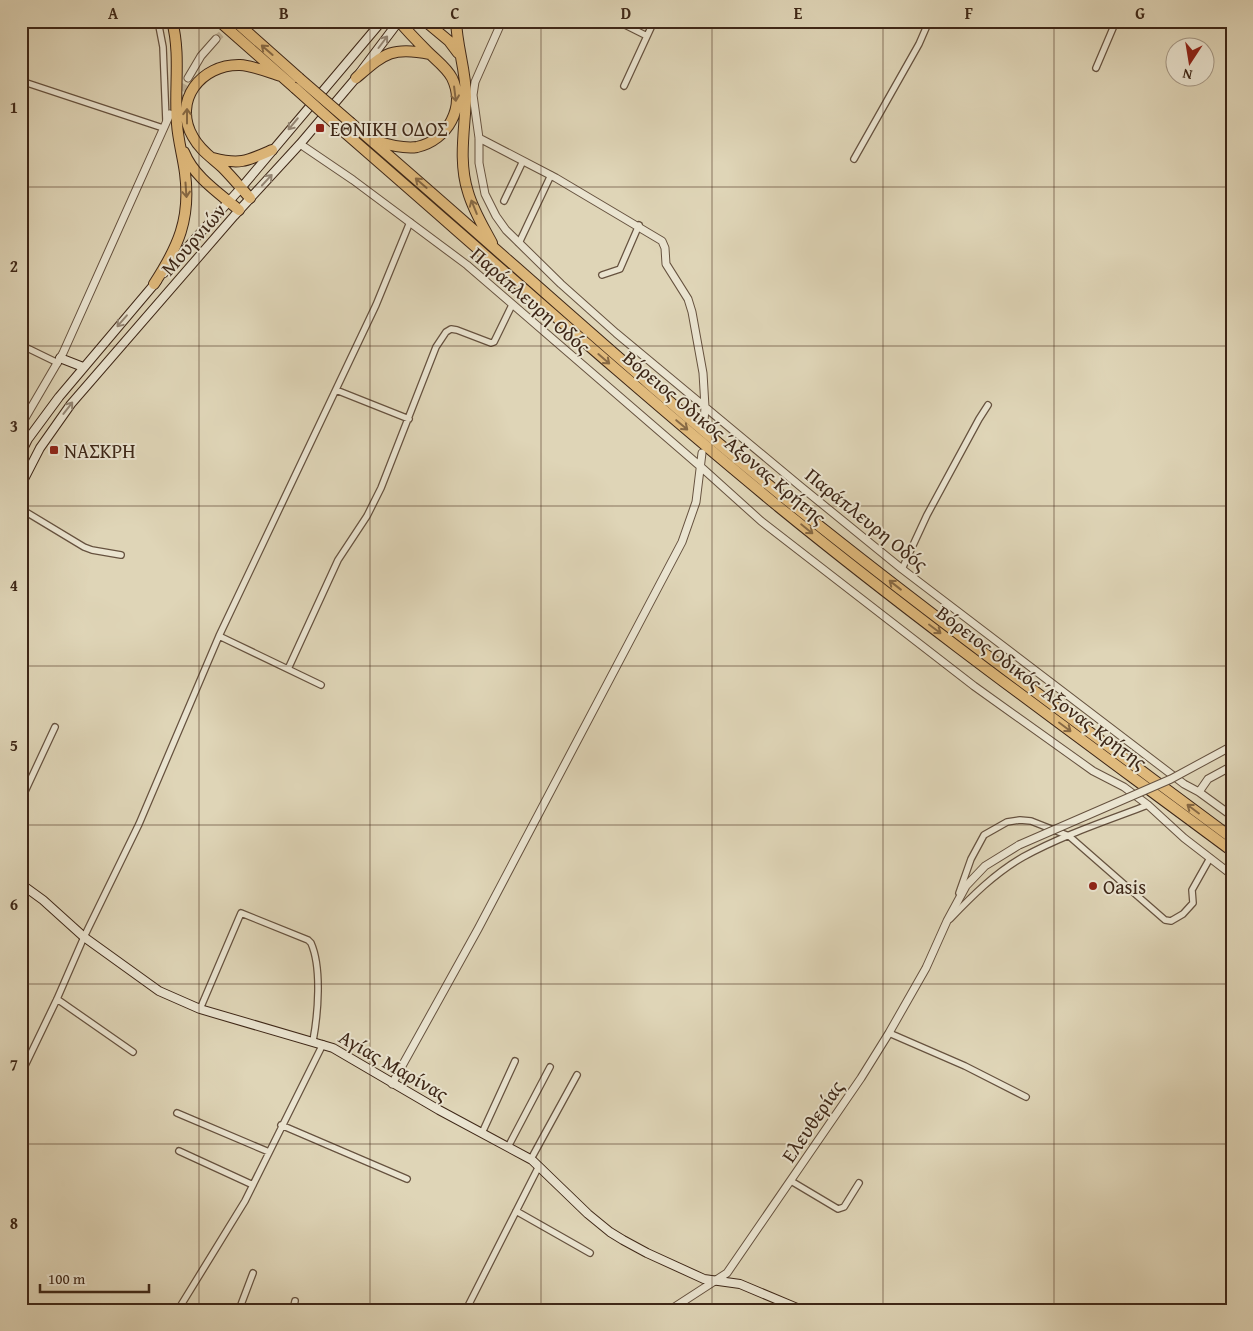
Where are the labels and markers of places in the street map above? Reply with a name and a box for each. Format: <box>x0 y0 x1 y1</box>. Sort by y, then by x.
place label: ΕΘΝΙΚΗ ΟΔΟΣ <box>330 114 448 143</box>
marker: ΕΘΝΙΚΗ ΟΔΟΣ <box>314 122 326 134</box>
place label: ΝΑΣΚΡΗ <box>64 436 136 465</box>
marker: ΝΑΣΚΡΗ <box>48 444 60 456</box>
place label: Oasis <box>1103 872 1146 901</box>
marker: Oasis <box>1087 880 1099 892</box>

